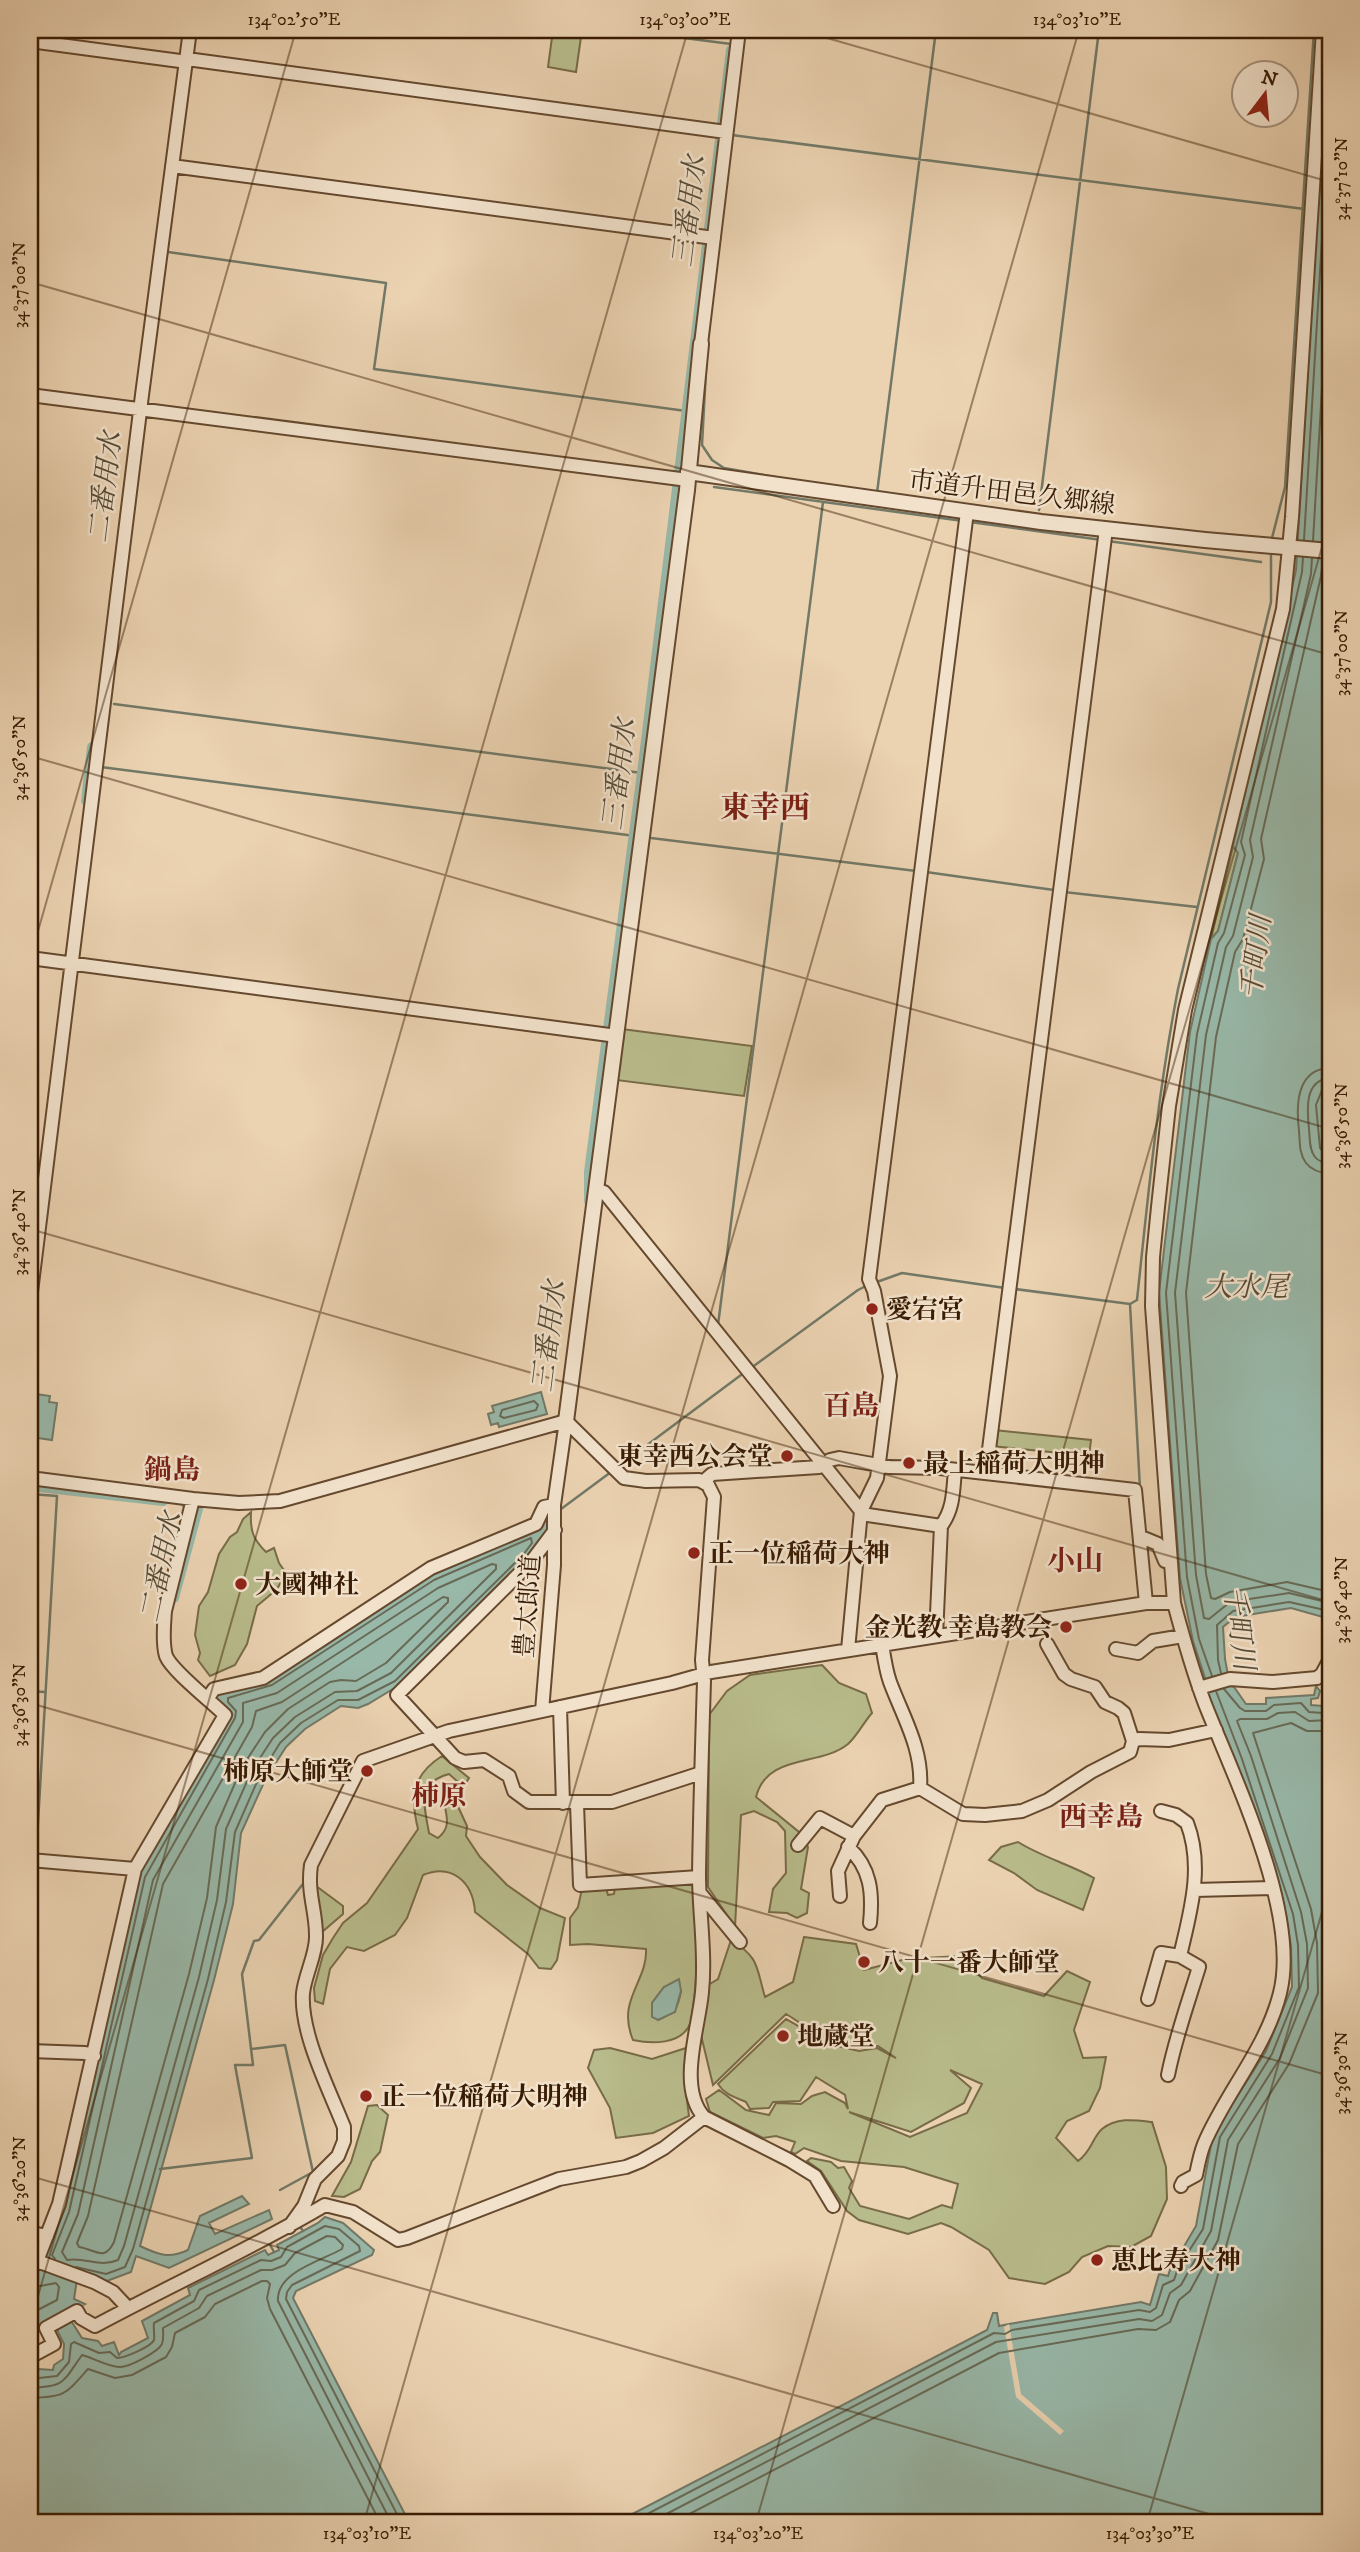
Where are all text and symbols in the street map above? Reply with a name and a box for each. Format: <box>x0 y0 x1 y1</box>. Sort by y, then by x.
text: 134°02'50"E <box>248 9 341 31</box>
text: 134°03'00"E <box>639 9 731 31</box>
text: 134°03'10"E <box>1033 9 1121 31</box>
north arrow <box>1230 60 1300 130</box>
text: N <box>1259 66 1280 92</box>
text: 34°37'10"N <box>1331 137 1353 221</box>
water label: 三番用水 <box>665 150 714 269</box>
text: 34°37'00"N <box>9 241 31 328</box>
water label: 二番用水 <box>81 426 130 545</box>
street label: 市道升田邑久郷線 <box>907 464 1117 523</box>
text: 34°37'00"N <box>1331 609 1353 696</box>
water label: 三番用水 <box>595 713 644 832</box>
text: 34°36'50"N <box>9 715 31 801</box>
district label: 東幸西 <box>720 790 810 827</box>
water label: 千町川 <box>1234 910 1279 1001</box>
text: 34°36'50"N <box>1331 1083 1353 1169</box>
text: 34°36'40"N <box>9 1188 31 1276</box>
water label: 大水尾 <box>1204 1270 1292 1305</box>
water label: 三番用水 <box>525 1275 574 1394</box>
place label: 愛宕宮 <box>886 1294 964 1327</box>
marker: 愛宕宮 <box>864 1301 880 1317</box>
district label: 百島 <box>823 1389 879 1424</box>
place label: 東幸西公会堂 <box>617 1441 773 1474</box>
marker: 東幸西公会堂 <box>779 1448 795 1464</box>
place label: 最上稲荷大明神 <box>923 1448 1105 1481</box>
district label: 鍋島 <box>144 1453 200 1488</box>
marker: 最上稲荷大明神 <box>901 1455 917 1471</box>
water label: 二番用水 <box>133 1506 191 1626</box>
place label: 正一位稲荷大神 <box>708 1538 890 1571</box>
district label: 小山 <box>1047 1544 1103 1579</box>
marker: 正一位稲荷大神 <box>686 1545 702 1561</box>
street label: 豊太郎道 <box>508 1553 549 1659</box>
text: 34°36'40"N <box>1331 1556 1353 1644</box>
place label: 大國神社 <box>255 1569 359 1602</box>
marker: 大國神社 <box>233 1576 249 1592</box>
water label: 千町川 <box>1215 1584 1262 1675</box>
place label: 金光教 幸島教会 <box>864 1612 1052 1645</box>
marker: 金光教 幸島教会 <box>1058 1619 1074 1635</box>
text: 34°36'30"N <box>9 1663 31 1747</box>
place label: 柿原大師堂 <box>223 1756 353 1789</box>
marker: 柿原大師堂 <box>359 1763 375 1779</box>
district label: 柿原 <box>411 1779 467 1814</box>
district label: 西幸島 <box>1059 1800 1143 1835</box>
place label: 八十一番大師堂 <box>878 1947 1060 1980</box>
marker: 八十一番大師堂 <box>856 1954 872 1970</box>
place label: 地蔵堂 <box>797 2021 875 2054</box>
marker: 地蔵堂 <box>775 2028 791 2044</box>
text: 34°36'30"N <box>1331 2031 1353 2115</box>
place label: 正一位稲荷大明神 <box>380 2081 588 2114</box>
marker: 正一位稲荷大明神 <box>358 2088 374 2104</box>
text: 34°36'20"N <box>9 2136 31 2222</box>
place label: 恵比寿大神 <box>1111 2245 1241 2278</box>
marker: 恵比寿大神 <box>1089 2252 1105 2268</box>
text: 134°03'10"E <box>323 2523 411 2545</box>
text: 134°03'20"E <box>713 2523 804 2545</box>
text: 134°03'30"E <box>1106 2523 1195 2545</box>

